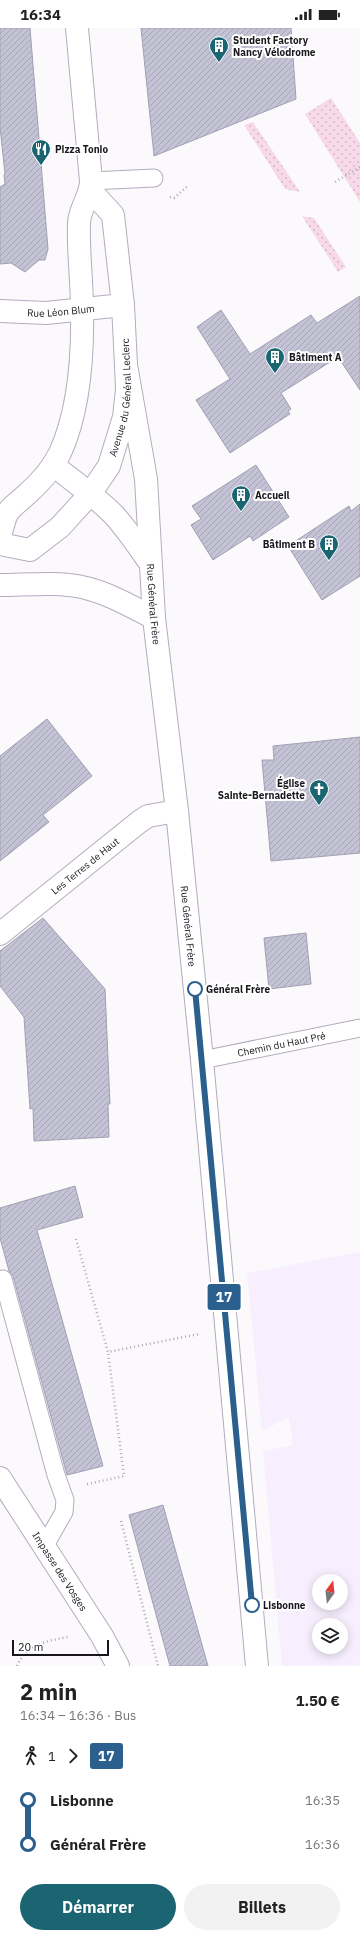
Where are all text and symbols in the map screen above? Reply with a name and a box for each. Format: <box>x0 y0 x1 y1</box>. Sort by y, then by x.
text: 16:34 <box>20 5 61 24</box>
place label: Student Factory Nancy Vélodrome <box>233 34 316 59</box>
building icon: Student Factory Nancy Vélodrome <box>208 35 230 63</box>
restaurant icon: Pizza Tonio <box>30 138 52 166</box>
place label: Pizza Tonio <box>55 143 108 156</box>
street label: Rue Léon Blum <box>27 302 95 320</box>
street label: Avenue du Général Leclerc <box>106 338 134 458</box>
building icon: Bâtiment A <box>264 346 286 374</box>
place label: Bâtiment A <box>289 351 342 364</box>
building icon: Accueil <box>230 484 252 512</box>
place label: Accueil <box>255 489 290 502</box>
building icon: Bâtiment B <box>318 533 340 561</box>
place label: Bâtiment B <box>263 538 315 551</box>
street label: Rue Général Frère <box>144 563 163 646</box>
place label: Église Sainte-Bernadette <box>218 775 305 802</box>
church icon: Église Sainte-Bernadette <box>308 778 330 806</box>
street label: Les Terres de Haut <box>49 834 122 897</box>
street label: Rue Général Frère <box>178 885 199 968</box>
marker: Général Frère <box>187 981 203 997</box>
place label: Général Frère <box>206 983 271 996</box>
street label: Chemin du Haut Pré <box>236 1029 327 1060</box>
line badge: 17 <box>206 1284 242 1310</box>
text: 17 <box>216 1288 232 1306</box>
street label: Impasse des Vosges <box>29 1529 90 1614</box>
north arrow <box>312 1574 348 1610</box>
map controls <box>312 1574 348 1654</box>
marker: Lisbonne <box>244 1597 260 1613</box>
place label: Lisbonne <box>263 1599 306 1612</box>
button: layers <box>312 1618 348 1654</box>
scale bar <box>12 1638 109 1657</box>
text: 20 m <box>18 1640 43 1654</box>
text: 2 min <box>20 1677 77 1706</box>
text: 1.50 € <box>295 1691 340 1710</box>
text: 16:34 – 16:36 · Bus <box>20 1707 136 1724</box>
icon: walk <box>20 1745 42 1767</box>
icon: forward <box>62 1745 84 1767</box>
text: 17 <box>98 1747 115 1765</box>
text: 1 <box>48 1748 56 1765</box>
text: Lisbonne <box>50 1791 114 1810</box>
text: 16:35 <box>305 1792 340 1809</box>
text: Général Frère <box>50 1835 146 1854</box>
text: 16:36 <box>305 1836 340 1853</box>
button: Démarrer <box>20 1884 176 1930</box>
button: Billets <box>184 1884 340 1930</box>

